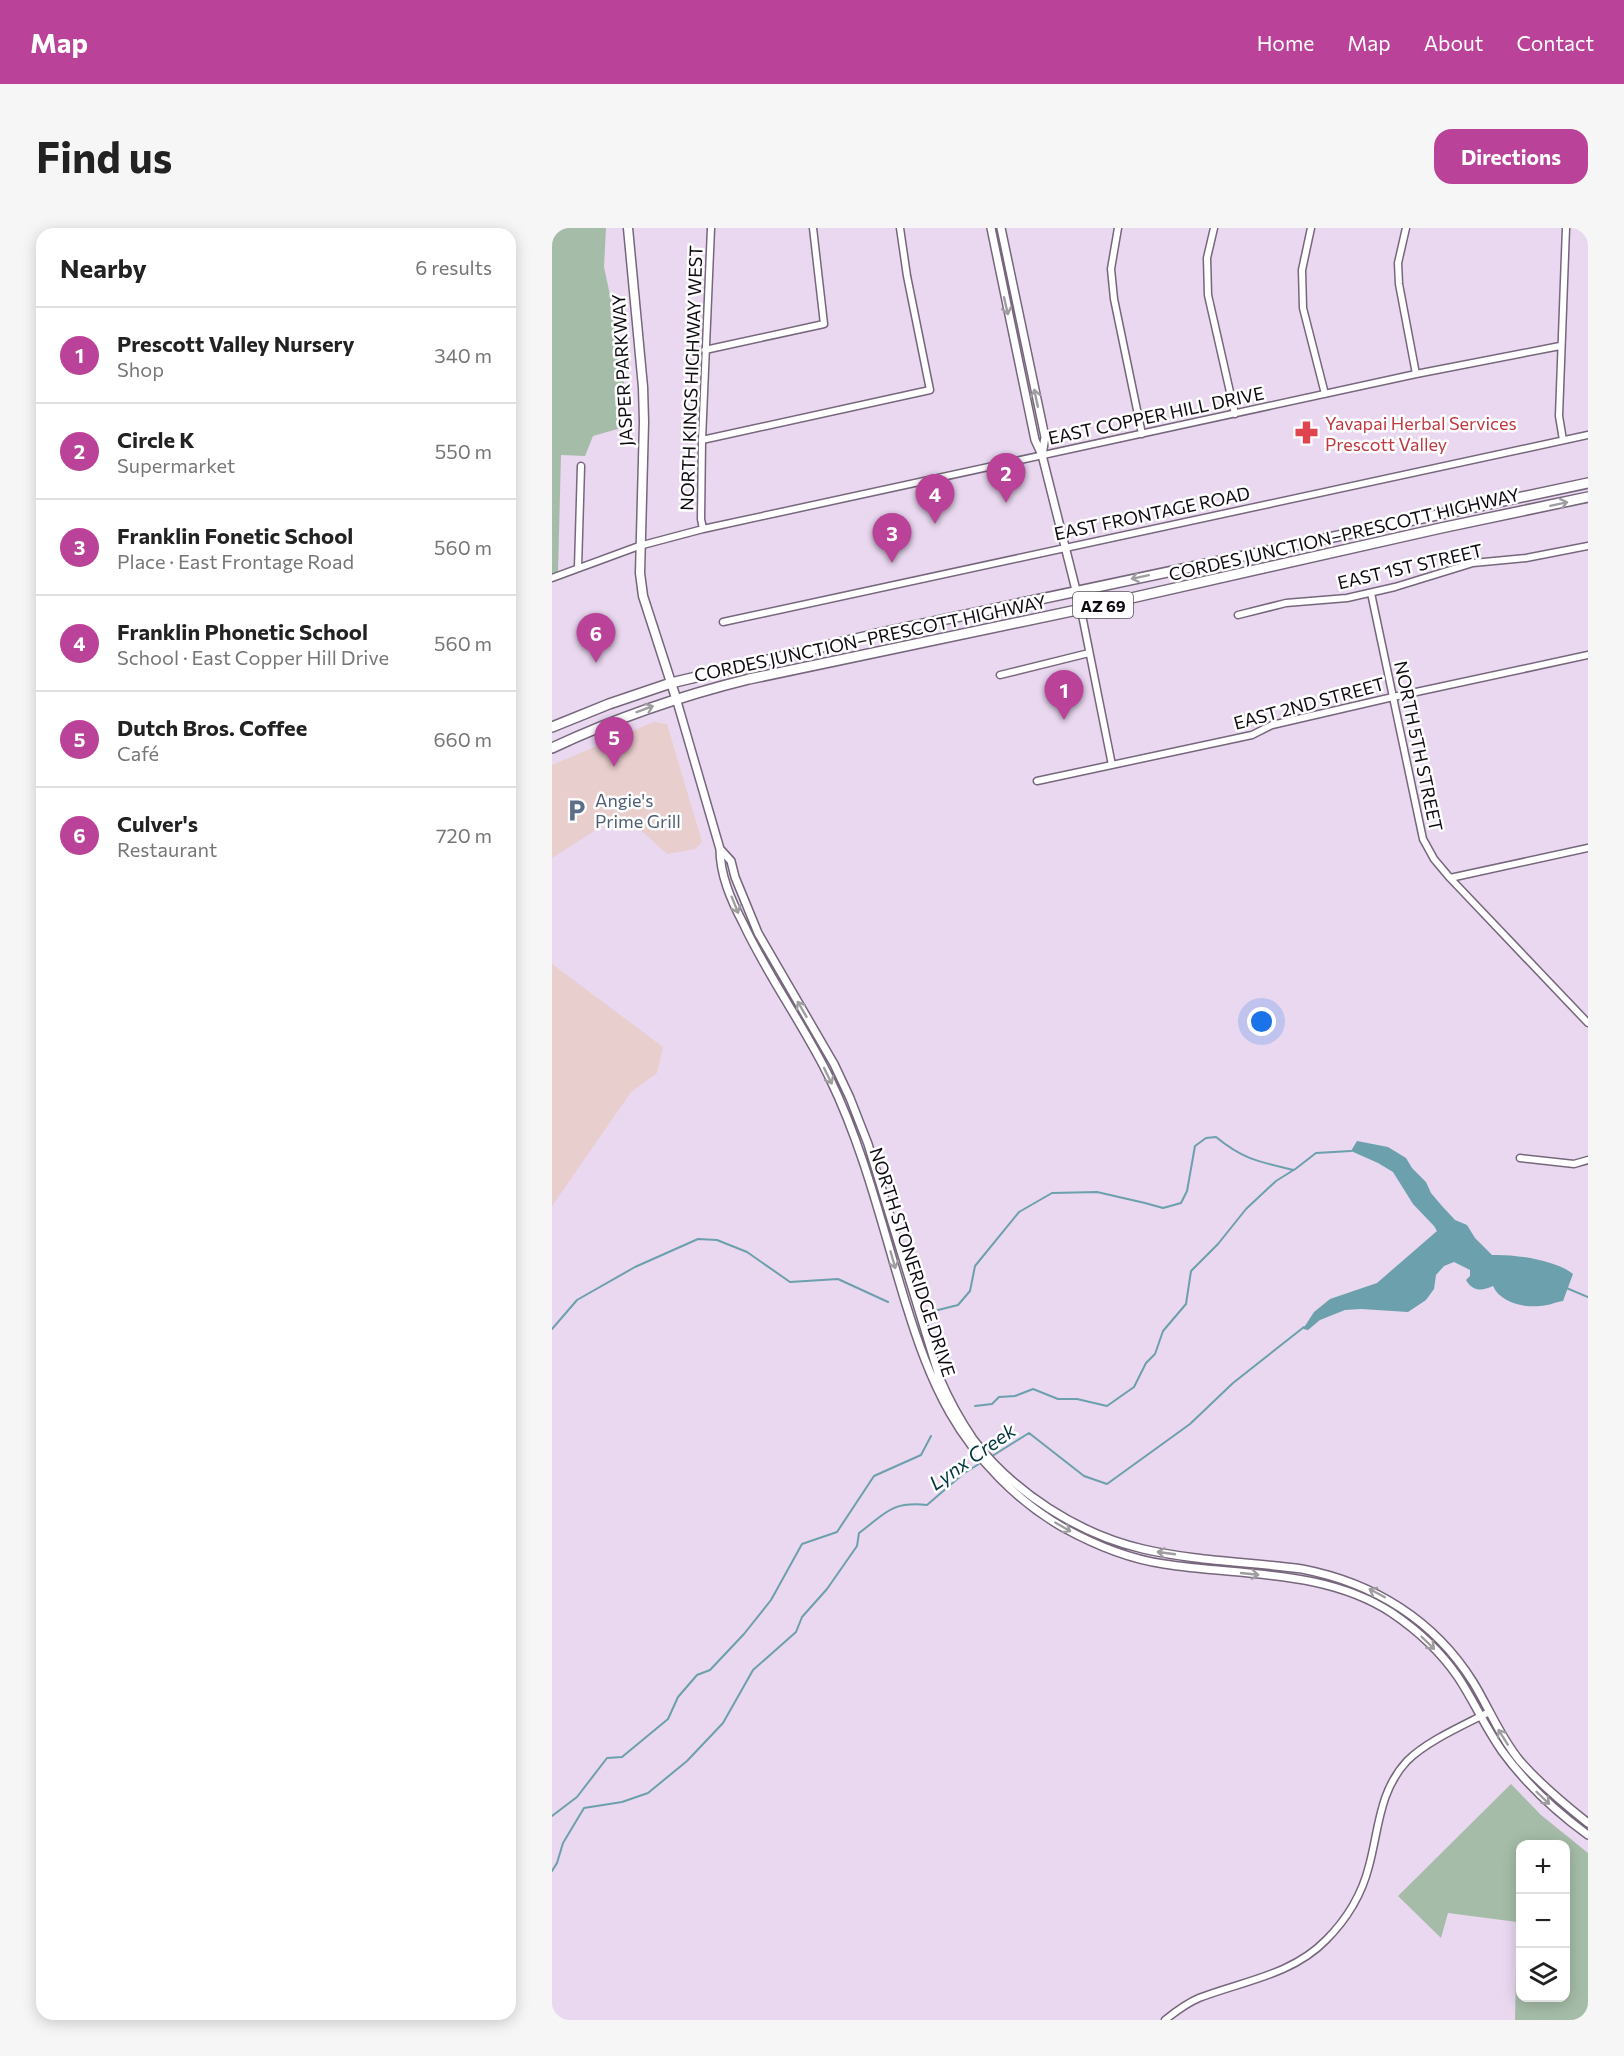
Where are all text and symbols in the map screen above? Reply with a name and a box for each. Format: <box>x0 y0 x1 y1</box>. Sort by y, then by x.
text: Map <box>30 25 88 59</box>
text: Home <box>1257 30 1314 55</box>
text: Map <box>1347 30 1391 55</box>
text: About <box>1424 30 1483 55</box>
text: Contact <box>1516 30 1594 55</box>
button: Directions <box>1434 129 1588 184</box>
text: Find us <box>36 130 172 182</box>
street label: NORTH KINGS HIGHWAY WEST <box>675 245 707 511</box>
text: Nearby <box>60 252 147 283</box>
text: 6 results <box>415 255 492 279</box>
street label: JASPER PARKWAY <box>607 293 637 447</box>
one-way arrow <box>1001 296 1013 315</box>
text: Prescott Valley Nursery <box>117 330 355 357</box>
text: 1 <box>75 343 84 367</box>
text: 340 m <box>434 343 492 367</box>
text: Shop <box>117 357 164 381</box>
street label: EAST COPPER HILL DRIVE <box>1046 381 1266 449</box>
one-way arrow <box>1030 388 1041 408</box>
place label: Yavapai Herbal Services Prescott Valley <box>1325 412 1517 455</box>
pharmacy icon: Yavapai Herbal Services Prescott Valley <box>1294 420 1320 446</box>
text: Circle K <box>117 426 195 453</box>
text: 2 <box>74 439 85 463</box>
text: 550 m <box>435 439 492 463</box>
text: Supermarket <box>117 453 235 477</box>
pin: 2 <box>986 454 1026 503</box>
pin: 4 <box>916 474 955 524</box>
street label: EAST FRONTAGE ROAD <box>1052 481 1252 545</box>
street label: CORDES JUNCTION–PRESCOTT HIGHWAY <box>1167 483 1522 585</box>
one-way arrow <box>1549 497 1568 509</box>
pin: 3 <box>872 514 912 563</box>
text: Franklin Fonetic School <box>117 522 353 549</box>
text: 3 <box>74 535 85 559</box>
text: 560 m <box>434 535 492 559</box>
street label: EAST 1ST STREET <box>1335 539 1485 593</box>
text: Place · East Frontage Road <box>117 549 354 573</box>
one-way arrow <box>1131 572 1150 583</box>
street label: CORDES JUNCTION–PRESCOTT HIGHWAY <box>692 590 1048 686</box>
road number: AZ 69 <box>1073 592 1133 618</box>
pin: 6 <box>576 614 615 663</box>
text: Franklin Phonetic School <box>117 618 368 645</box>
text: 4 <box>73 631 86 655</box>
text: 560 m <box>434 631 492 655</box>
text: School · East Copper Hill Drive <box>117 645 389 669</box>
street label: NORTH 5TH STREET <box>1390 659 1448 833</box>
pin: 1 <box>1044 670 1084 720</box>
street label: EAST 2ND STREET <box>1231 672 1387 734</box>
one-way arrow <box>635 703 654 714</box>
text: Dutch Bros. Coffee <box>117 714 307 741</box>
pin: 5 <box>594 718 634 767</box>
text: 5 <box>74 727 85 751</box>
text: 660 m <box>433 727 492 751</box>
text: Café <box>117 741 159 765</box>
place label: Angie's Prime Grill <box>595 789 681 832</box>
parking icon: Angie's Prime Grill <box>564 797 590 823</box>
text: Culver's <box>117 810 198 837</box>
text: 6 <box>73 823 86 847</box>
text: 720 m <box>436 823 492 847</box>
text: Restaurant <box>117 837 217 861</box>
one-way arrow <box>730 896 741 914</box>
one-way arrow <box>796 1001 808 1018</box>
your location <box>1247 1007 1276 1036</box>
one-way arrow <box>823 1067 834 1085</box>
street label: NORTH STONERIDGE DRIVE <box>865 1145 961 1379</box>
one-way arrow <box>888 1250 899 1269</box>
water label: Lynx Creek <box>924 1417 1021 1495</box>
one-way arrow <box>1054 1521 1071 1533</box>
one-way arrow <box>1157 1547 1176 1558</box>
one-way arrow <box>1240 1568 1260 1579</box>
one-way arrow <box>1368 1587 1386 1598</box>
one-way arrow <box>1420 1635 1435 1650</box>
one-way arrow <box>1497 1728 1510 1745</box>
one-way arrow <box>1536 1791 1551 1806</box>
map controls <box>1516 1840 1570 2002</box>
button: + <box>1516 1840 1570 1894</box>
button: − <box>1516 1894 1570 1948</box>
button: layers <box>1516 1948 1570 2002</box>

